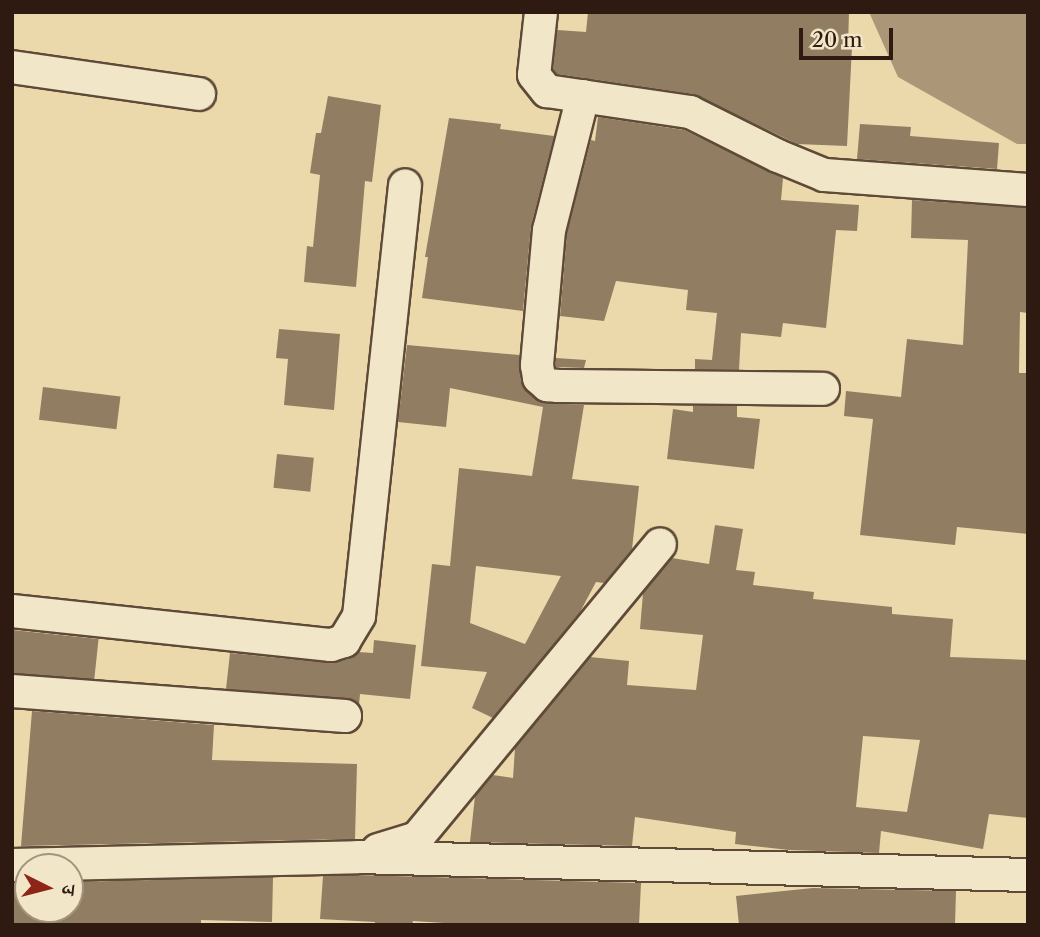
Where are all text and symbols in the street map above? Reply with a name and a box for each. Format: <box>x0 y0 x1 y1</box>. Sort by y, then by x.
scale bar <box>802 14 897 58</box>
text: 20 m <box>812 27 863 52</box>
north arrow <box>14 853 84 923</box>
text: उ <box>56 884 80 896</box>

